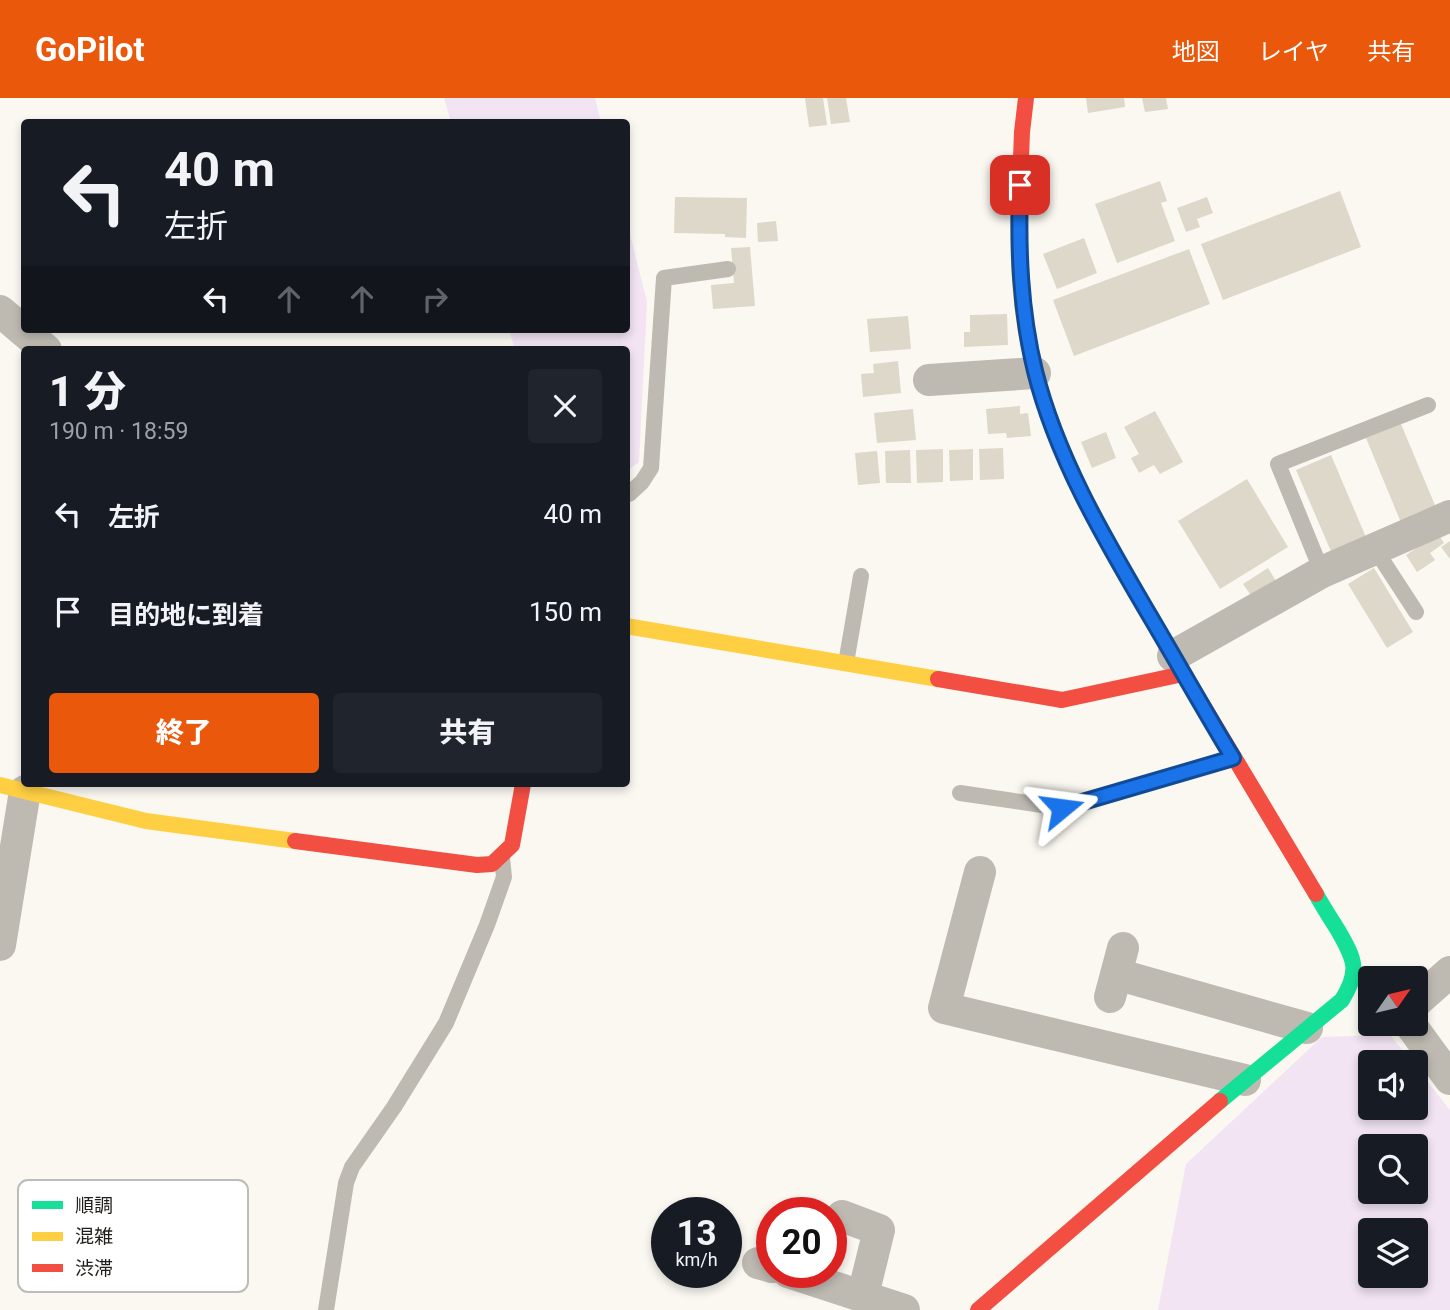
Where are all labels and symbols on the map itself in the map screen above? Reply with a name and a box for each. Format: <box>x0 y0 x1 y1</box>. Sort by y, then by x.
pin <box>990 155 1050 215</box>
position arrow <box>1025 771 1099 845</box>
north arrow <box>1358 966 1428 1036</box>
legend <box>18 1180 248 1292</box>
text: 順調 <box>75 1194 113 1217</box>
speed limit sign: 20 <box>756 1197 847 1288</box>
text: 混雑 <box>75 1225 113 1248</box>
text: 渋滞 <box>75 1257 113 1280</box>

